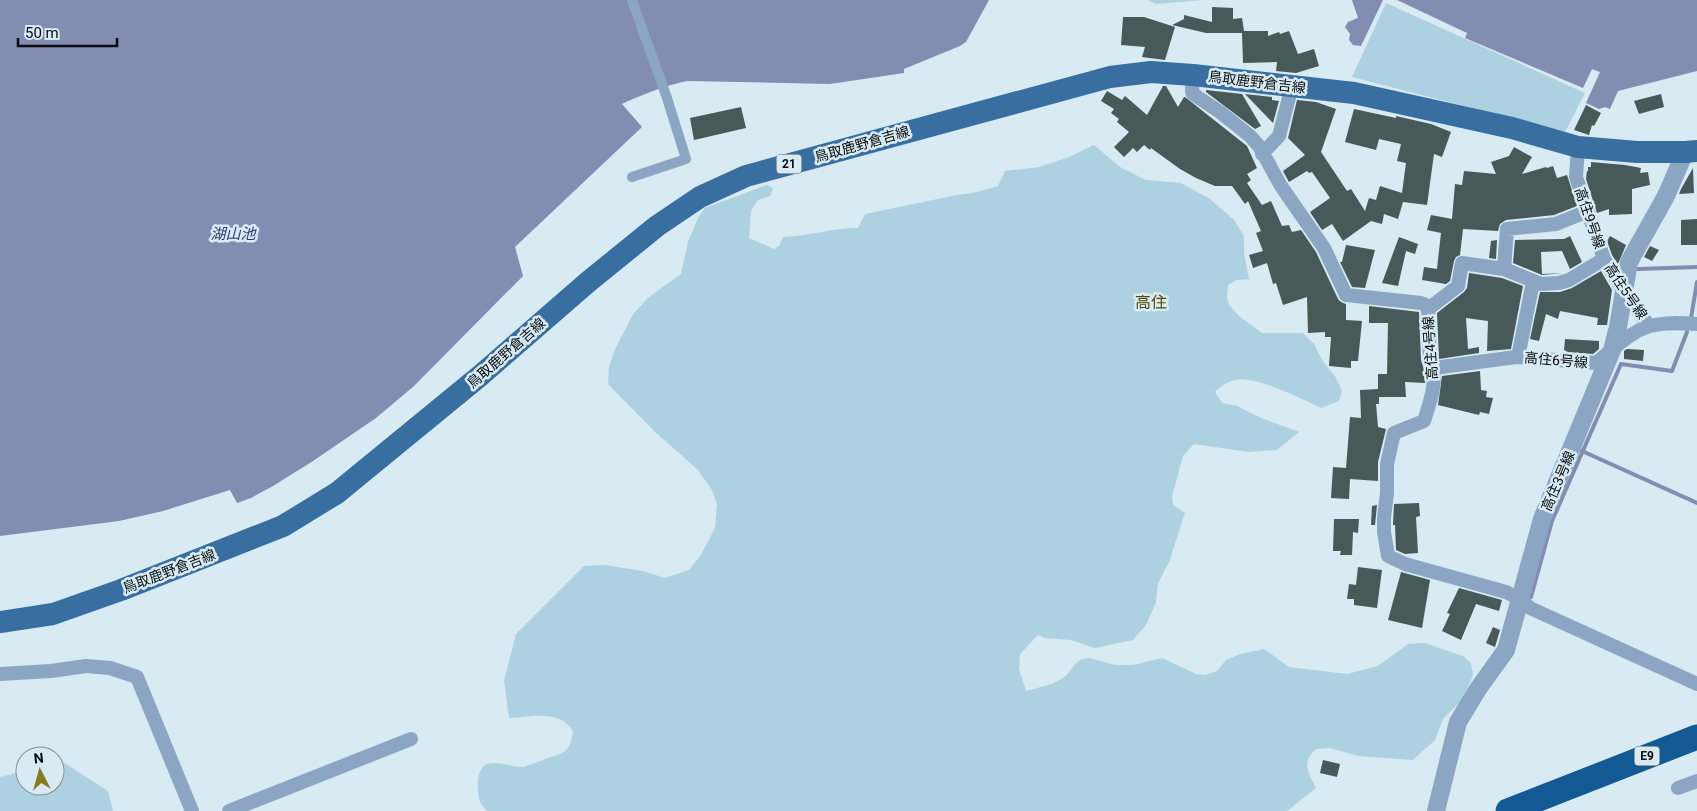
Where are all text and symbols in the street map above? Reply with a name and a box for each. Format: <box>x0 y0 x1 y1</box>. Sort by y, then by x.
scale bar <box>18 15 116 47</box>
text: 50 m <box>25 24 59 42</box>
street label: 鳥取鹿野倉吉線 <box>1207 68 1307 96</box>
street label: 鳥取鹿野倉吉線 <box>813 123 911 165</box>
road number: 21 <box>776 154 802 173</box>
street label: 高住9号線 <box>1572 185 1608 251</box>
water label: 湖山池 <box>210 225 257 243</box>
street label: 高住5号線 <box>1602 260 1650 322</box>
district label: 高住 <box>1135 293 1167 312</box>
street label: 鳥取鹿野倉吉線 <box>464 315 548 391</box>
street label: 高住4号線 <box>1420 316 1440 380</box>
street label: 高住6号線 <box>1523 349 1589 371</box>
street label: 高住3号線 <box>1538 448 1578 514</box>
street label: 鳥取鹿野倉吉線 <box>120 546 218 596</box>
north arrow <box>15 746 65 796</box>
road number: E9 <box>1634 746 1660 766</box>
text: N <box>33 750 44 767</box>

